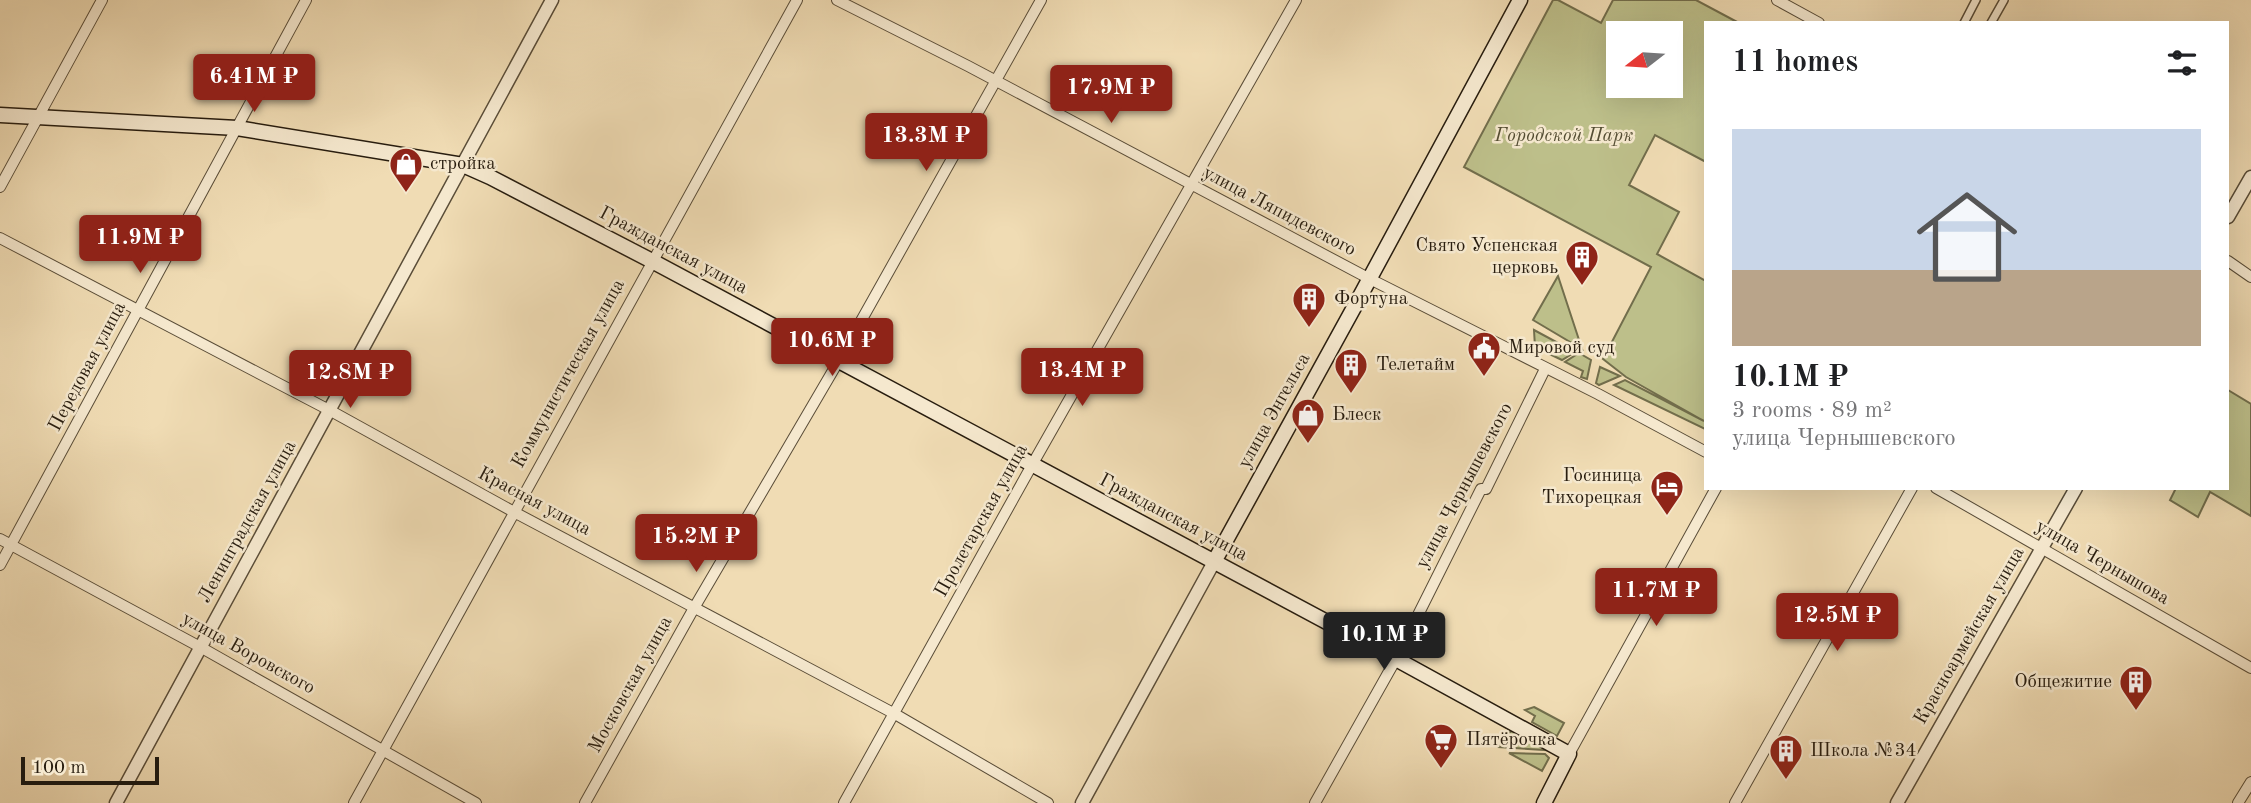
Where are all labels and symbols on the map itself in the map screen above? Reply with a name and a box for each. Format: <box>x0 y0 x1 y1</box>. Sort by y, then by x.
north arrow <box>1606 21 1684 98</box>
pin: 6.41M ₽ <box>189 54 319 114</box>
pin: 17.9M ₽ <box>1046 66 1176 125</box>
pin: 13.3M ₽ <box>861 114 991 173</box>
park label: Городской Парк <box>1494 127 1633 146</box>
shop icon: стройка <box>387 145 425 194</box>
place label: стройка <box>430 155 496 174</box>
street label: улица Ляпидевского <box>1199 164 1359 260</box>
street label: Гражданская улица <box>596 204 751 298</box>
pin: 11.9M ₽ <box>75 216 205 275</box>
place label: Свято Успенская церковь <box>1415 237 1558 278</box>
building icon: Свято Успенская церковь <box>1563 238 1601 287</box>
street label: Коммунистическая улица <box>509 276 629 472</box>
building icon: Фортуна <box>1290 280 1328 329</box>
place label: Фортуна <box>1334 290 1409 309</box>
street label: Передовая улица <box>46 299 130 435</box>
pin: 10.6M ₽ <box>767 318 897 378</box>
public building icon: Мировой суд <box>1465 329 1503 378</box>
place label: Мировой суд <box>1508 339 1615 358</box>
building icon: Телетайм <box>1332 346 1370 395</box>
pin: 13.4M ₽ <box>1017 348 1147 408</box>
pin: 12.8M ₽ <box>285 350 415 410</box>
street label: улица Энгельса <box>1236 350 1315 472</box>
place label: Телетайм <box>1376 356 1455 375</box>
shop icon: Блеск <box>1289 396 1327 445</box>
street label: улица Чернышевского <box>1413 400 1517 572</box>
place label: Блеск <box>1332 406 1382 425</box>
street label: Ленинградская улица <box>195 437 301 606</box>
street label: Пролетарская улица <box>932 441 1032 601</box>
street label: Красная улица <box>474 464 594 540</box>
place label: Госиница Тихорецкая <box>1542 467 1643 508</box>
hotel icon: Госиница Тихорецкая <box>1648 468 1686 517</box>
street label: Гражданская улица <box>1096 471 1251 565</box>
pin: 15.2M ₽ <box>631 514 761 574</box>
street label: улица Чернышова <box>2032 517 2173 609</box>
street label: Красноармейская улица <box>1911 544 2029 728</box>
pin: 11.7M ₽ <box>1591 568 1721 628</box>
pin: 12.5M ₽ <box>1772 594 1902 653</box>
street label: улица Воровского <box>178 610 318 698</box>
pin: 10.1M ₽ <box>1319 612 1449 672</box>
street label: Московская улица <box>586 613 677 756</box>
building icon: Общежитие <box>2117 663 2155 712</box>
place label: Общежитие <box>2014 673 2112 692</box>
supermarket icon: Пятёрочка <box>1422 721 1460 770</box>
place label: Пятёрочка <box>1466 731 1557 750</box>
building icon: Школа №34 <box>1767 732 1805 781</box>
place label: Школа №34 <box>1810 742 1917 761</box>
scale bar <box>21 754 159 786</box>

